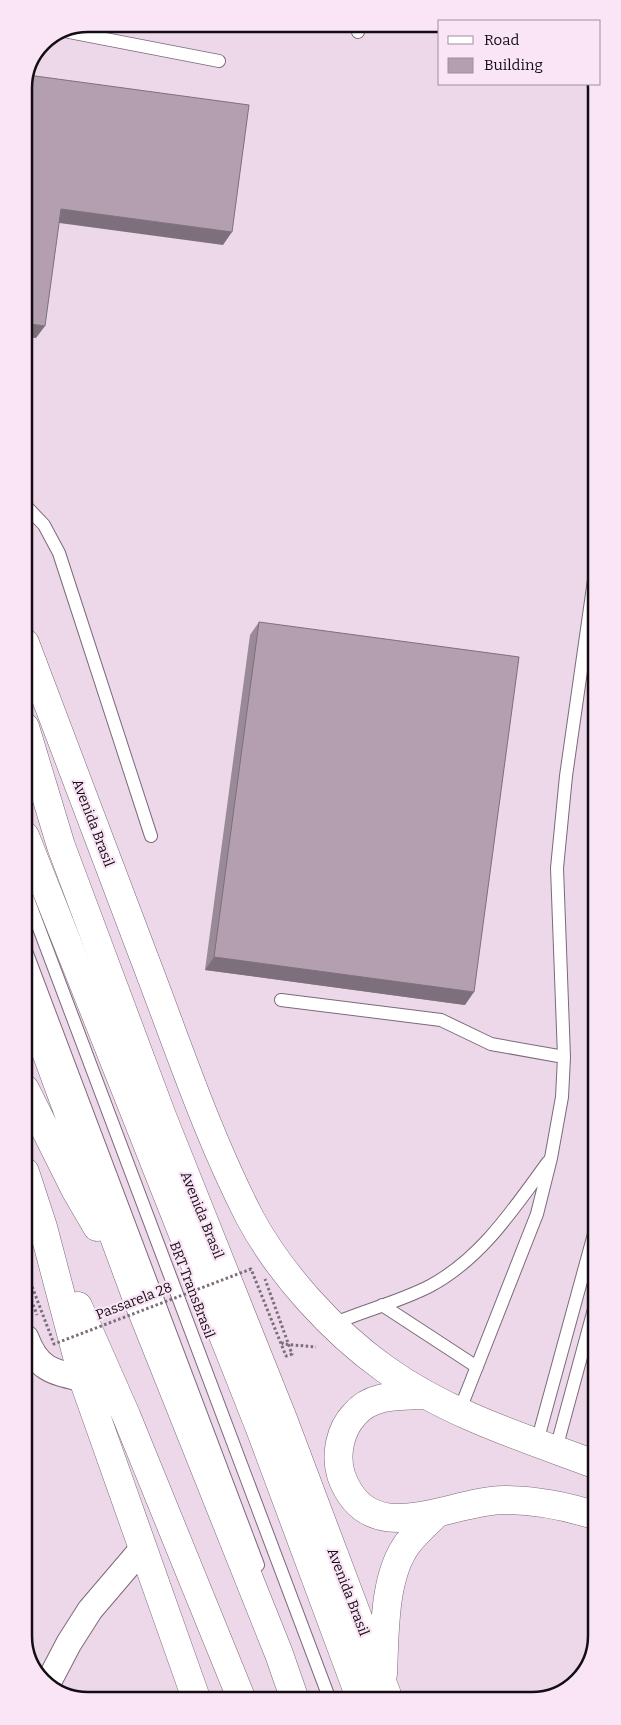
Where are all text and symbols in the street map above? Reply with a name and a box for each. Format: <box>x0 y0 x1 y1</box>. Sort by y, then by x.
legend <box>438 20 601 85</box>
text: Road <box>484 31 519 49</box>
text: Building <box>484 56 543 74</box>
street label: Avenida Brasil <box>68 777 118 869</box>
street label: Avenida Brasil <box>177 1169 227 1261</box>
street label: BRT TransBrasil <box>166 1239 218 1341</box>
street label: Passarela 28 <box>93 1279 175 1323</box>
street label: Avenida Brasil <box>323 1546 373 1638</box>

